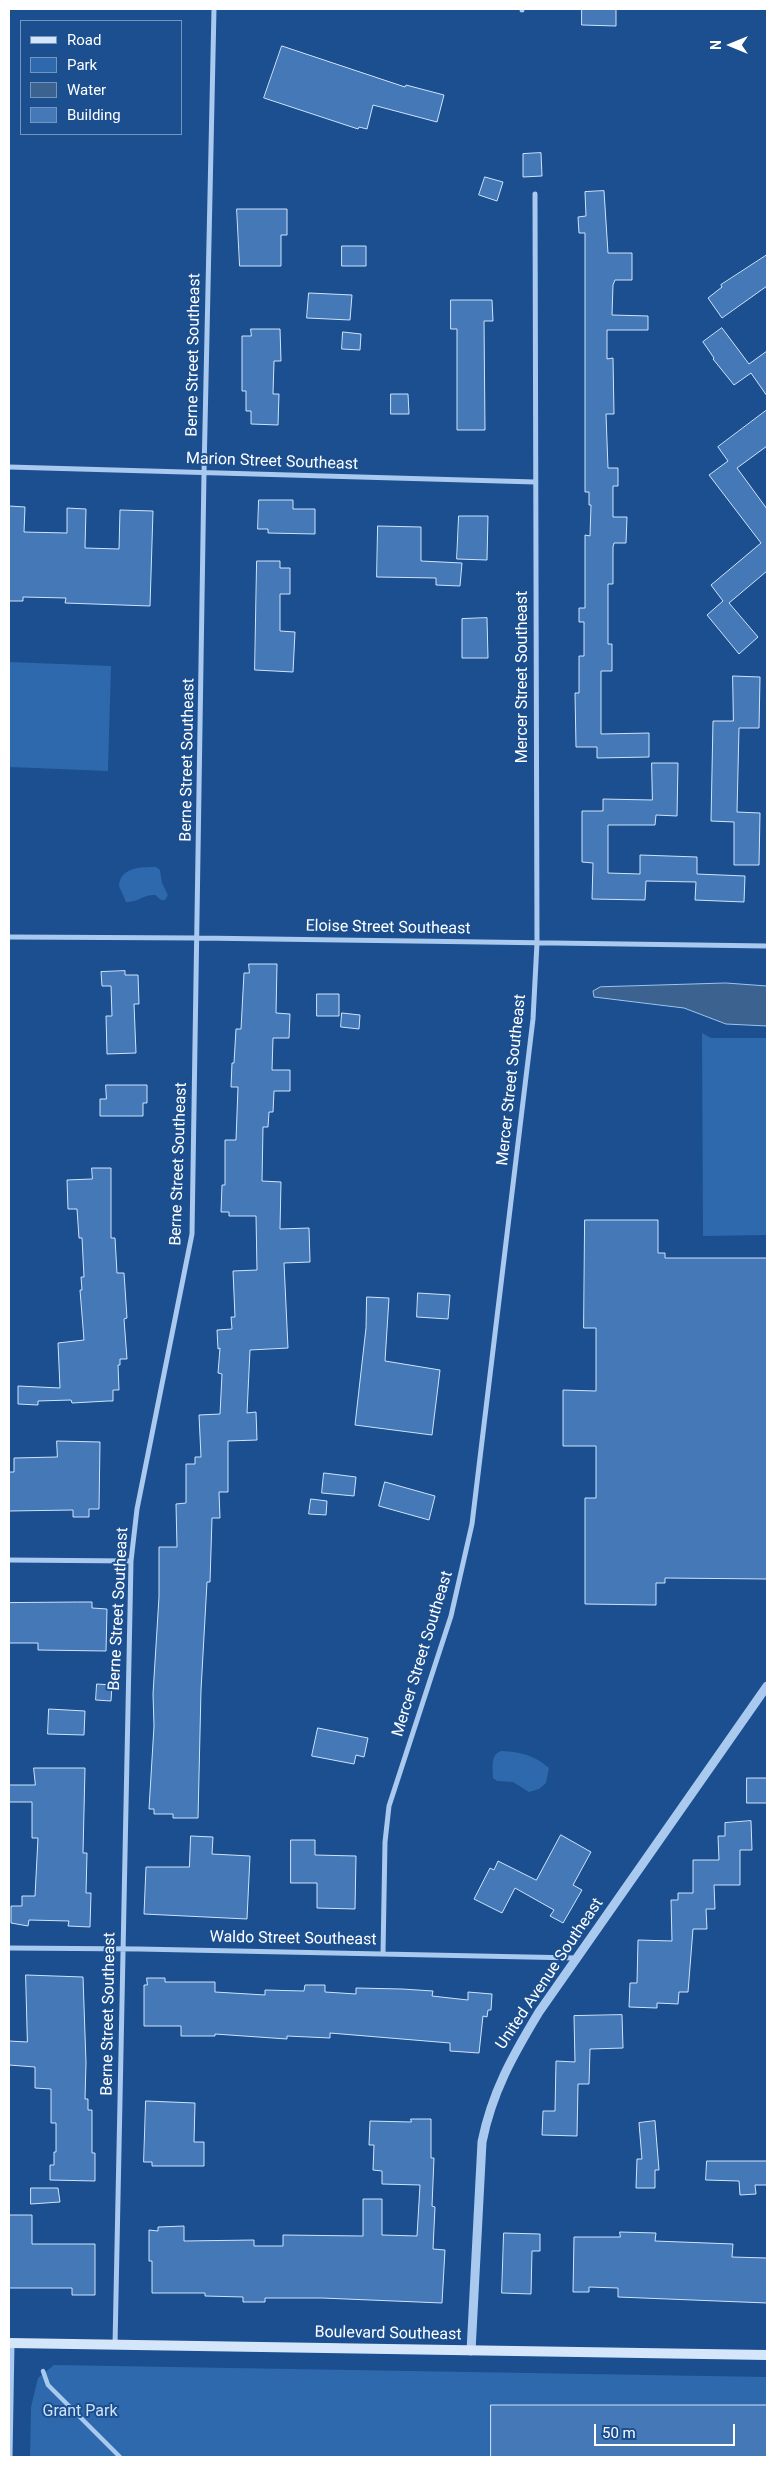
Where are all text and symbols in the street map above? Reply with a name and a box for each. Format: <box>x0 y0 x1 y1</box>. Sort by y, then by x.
legend <box>20 20 182 135</box>
north arrow <box>706 20 756 70</box>
text: Road <box>67 31 101 49</box>
text: N <box>708 40 724 50</box>
text: Park <box>67 56 97 74</box>
text: Water <box>67 81 106 99</box>
text: Building <box>67 106 121 124</box>
street label: Berne Street Southeast <box>183 273 205 437</box>
street label: Marion Street Southeast <box>186 449 358 475</box>
street label: Mercer Street Southeast <box>513 591 533 763</box>
street label: Berne Street Southeast <box>177 678 199 842</box>
street label: Eloise Street Southeast <box>305 917 471 939</box>
street label: Mercer Street Southeast <box>493 993 531 1167</box>
street label: Berne Street Southeast <box>167 1082 191 1246</box>
street label: Berne Street Southeast <box>105 1527 133 1691</box>
street label: Mercer Street Southeast <box>389 1569 457 1739</box>
street label: United Avenue Southeast <box>492 1895 608 2053</box>
street label: Waldo Street Southeast <box>209 1928 377 1950</box>
street label: Berne Street Southeast <box>98 1932 120 2096</box>
street label: Boulevard Southeast <box>314 2323 462 2345</box>
park label: Grant Park <box>43 2402 117 2422</box>
scale bar <box>596 2414 737 2446</box>
text: 50 m <box>602 2424 636 2442</box>

